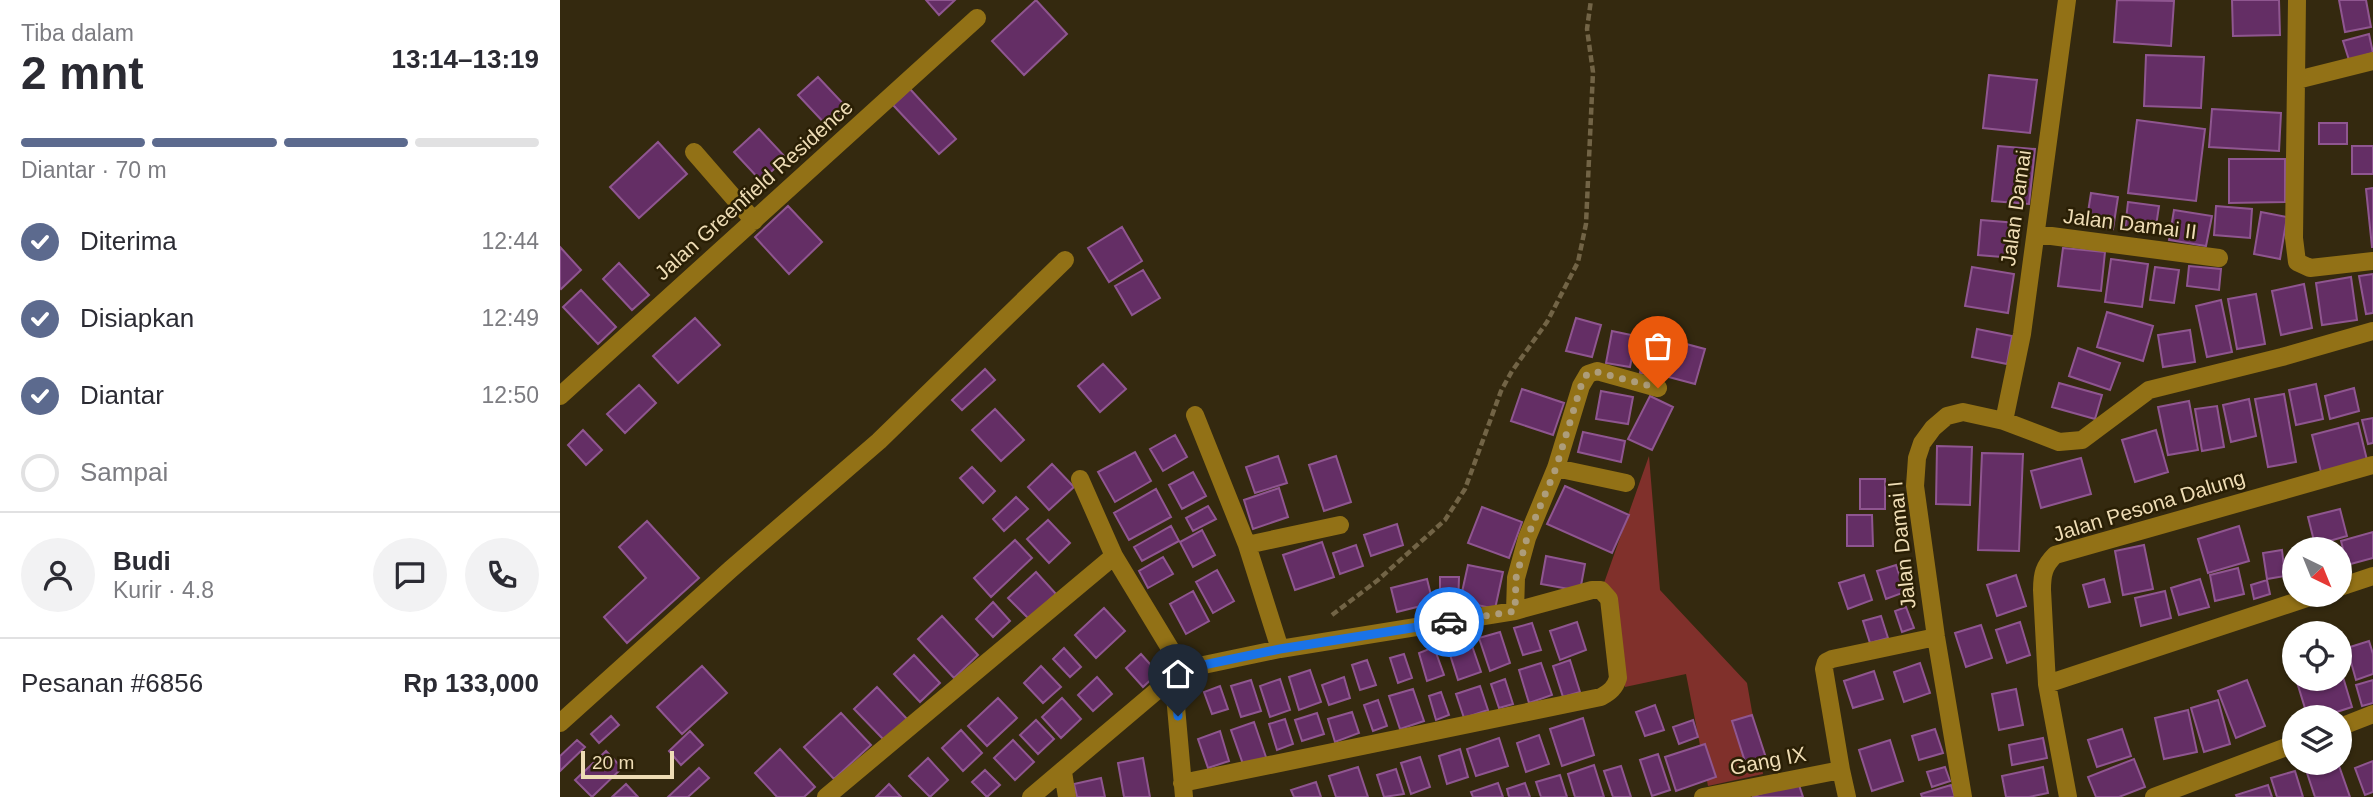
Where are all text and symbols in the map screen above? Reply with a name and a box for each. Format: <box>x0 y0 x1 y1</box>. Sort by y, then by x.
text: Tiba dalam <box>21 20 134 46</box>
text: 13:14–13:19 <box>392 44 539 74</box>
text: 2 mnt <box>21 47 144 99</box>
street label: Jalan Greenfield Residence <box>650 95 857 284</box>
street label: Jalan Damai <box>1996 149 2035 267</box>
text: Diantar · 70 m <box>21 157 167 183</box>
street label: Jalan Damai II <box>2062 204 2198 243</box>
icon: check <box>21 223 59 261</box>
text: Diterima <box>80 226 177 256</box>
text: 12:44 <box>481 228 539 254</box>
icon: check <box>21 300 59 338</box>
text: Disiapkan <box>80 303 194 333</box>
text: 12:49 <box>481 305 539 331</box>
pin <box>1628 316 1688 388</box>
icon: bag <box>1639 327 1677 365</box>
icon: check <box>21 377 59 415</box>
text: Diantar <box>80 380 164 410</box>
text: 12:50 <box>481 382 539 408</box>
text: Sampai <box>80 457 168 487</box>
street label: Jalan Pesona Dalung <box>2050 465 2248 546</box>
street label: Jalan Damai I <box>1883 480 1920 610</box>
north arrow <box>2282 537 2352 607</box>
map controls <box>2282 537 2352 775</box>
button: person <box>21 538 95 612</box>
button: chat <box>373 538 447 612</box>
button: phone <box>465 538 539 612</box>
text: Budi <box>113 546 171 576</box>
text: Kurir · 4.8 <box>113 577 214 603</box>
courier <box>1414 587 1484 657</box>
icon: car <box>1430 603 1468 641</box>
button: locate <box>2282 621 2352 691</box>
pin <box>1148 644 1208 716</box>
icon: home <box>1159 655 1197 693</box>
text: Pesanan #6856 <box>21 668 203 698</box>
text: Rp 133,000 <box>403 668 539 698</box>
button: layers <box>2282 705 2352 775</box>
street label: Gang IX <box>1728 742 1808 779</box>
scale bar <box>581 748 674 780</box>
text: 20 m <box>592 752 634 773</box>

